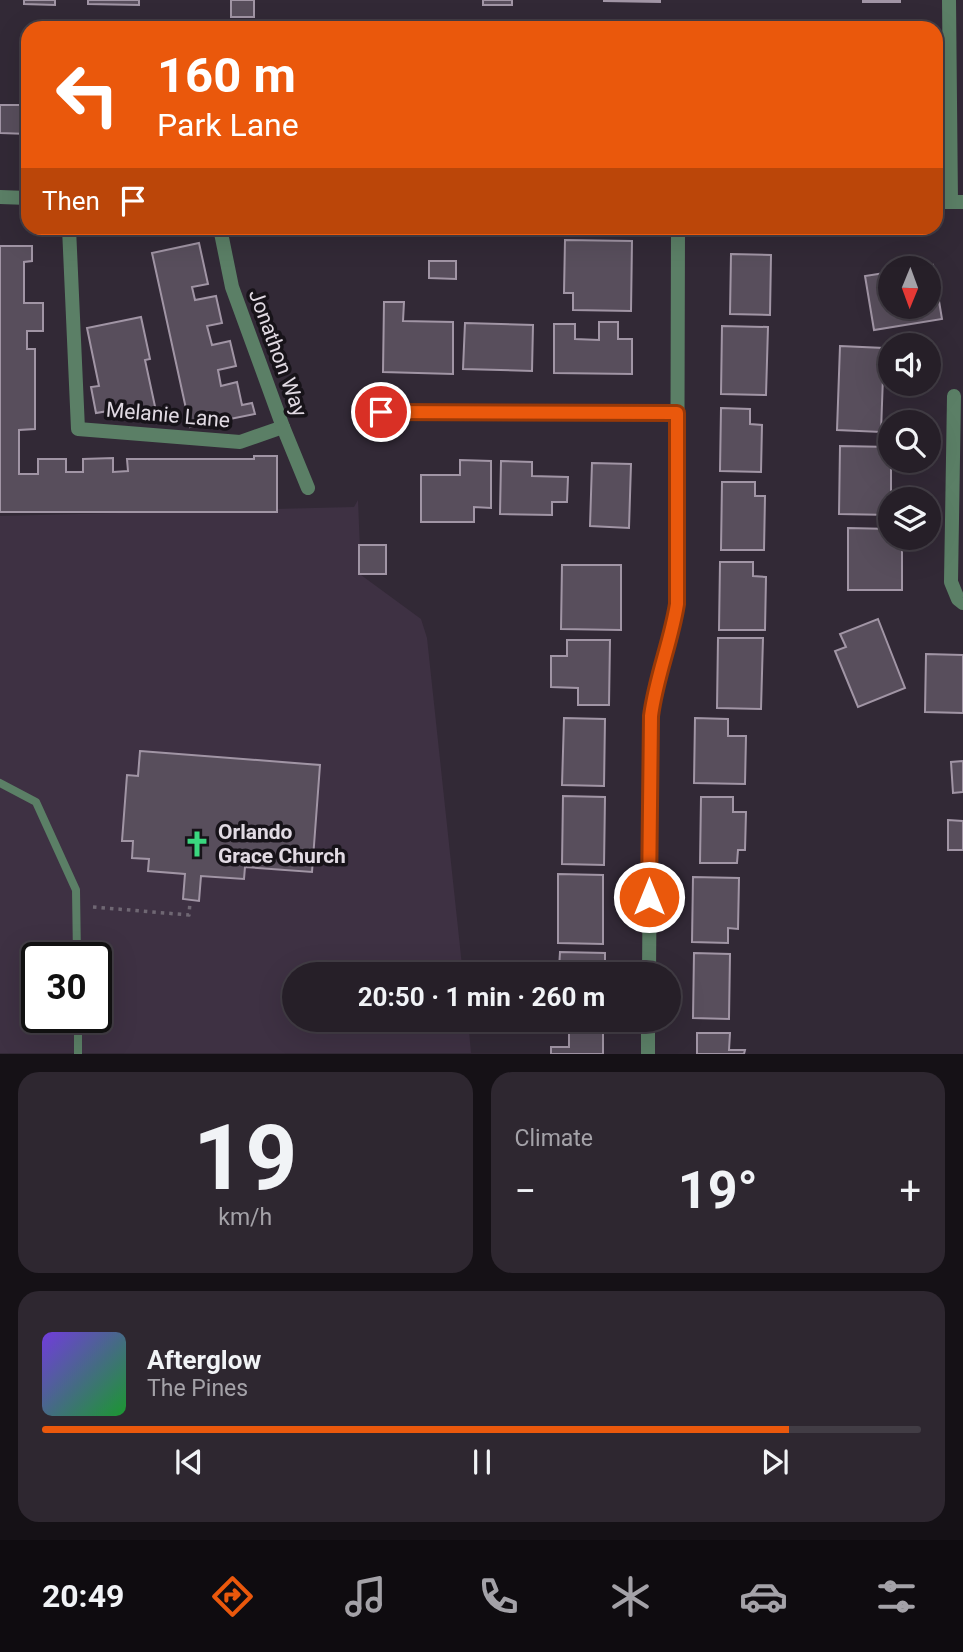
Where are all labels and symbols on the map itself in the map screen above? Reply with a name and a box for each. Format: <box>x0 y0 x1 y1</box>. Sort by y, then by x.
north arrow <box>878 256 942 318</box>
street label: Jonathon Way <box>244 286 312 420</box>
pin <box>351 382 411 442</box>
street label: Melanie Lane <box>105 398 231 432</box>
place label: Orlando Grace Church <box>218 820 346 868</box>
church icon: Orlando Grace Church <box>182 829 212 859</box>
position arrow <box>612 860 686 934</box>
speed limit sign: 30 <box>21 942 112 1033</box>

